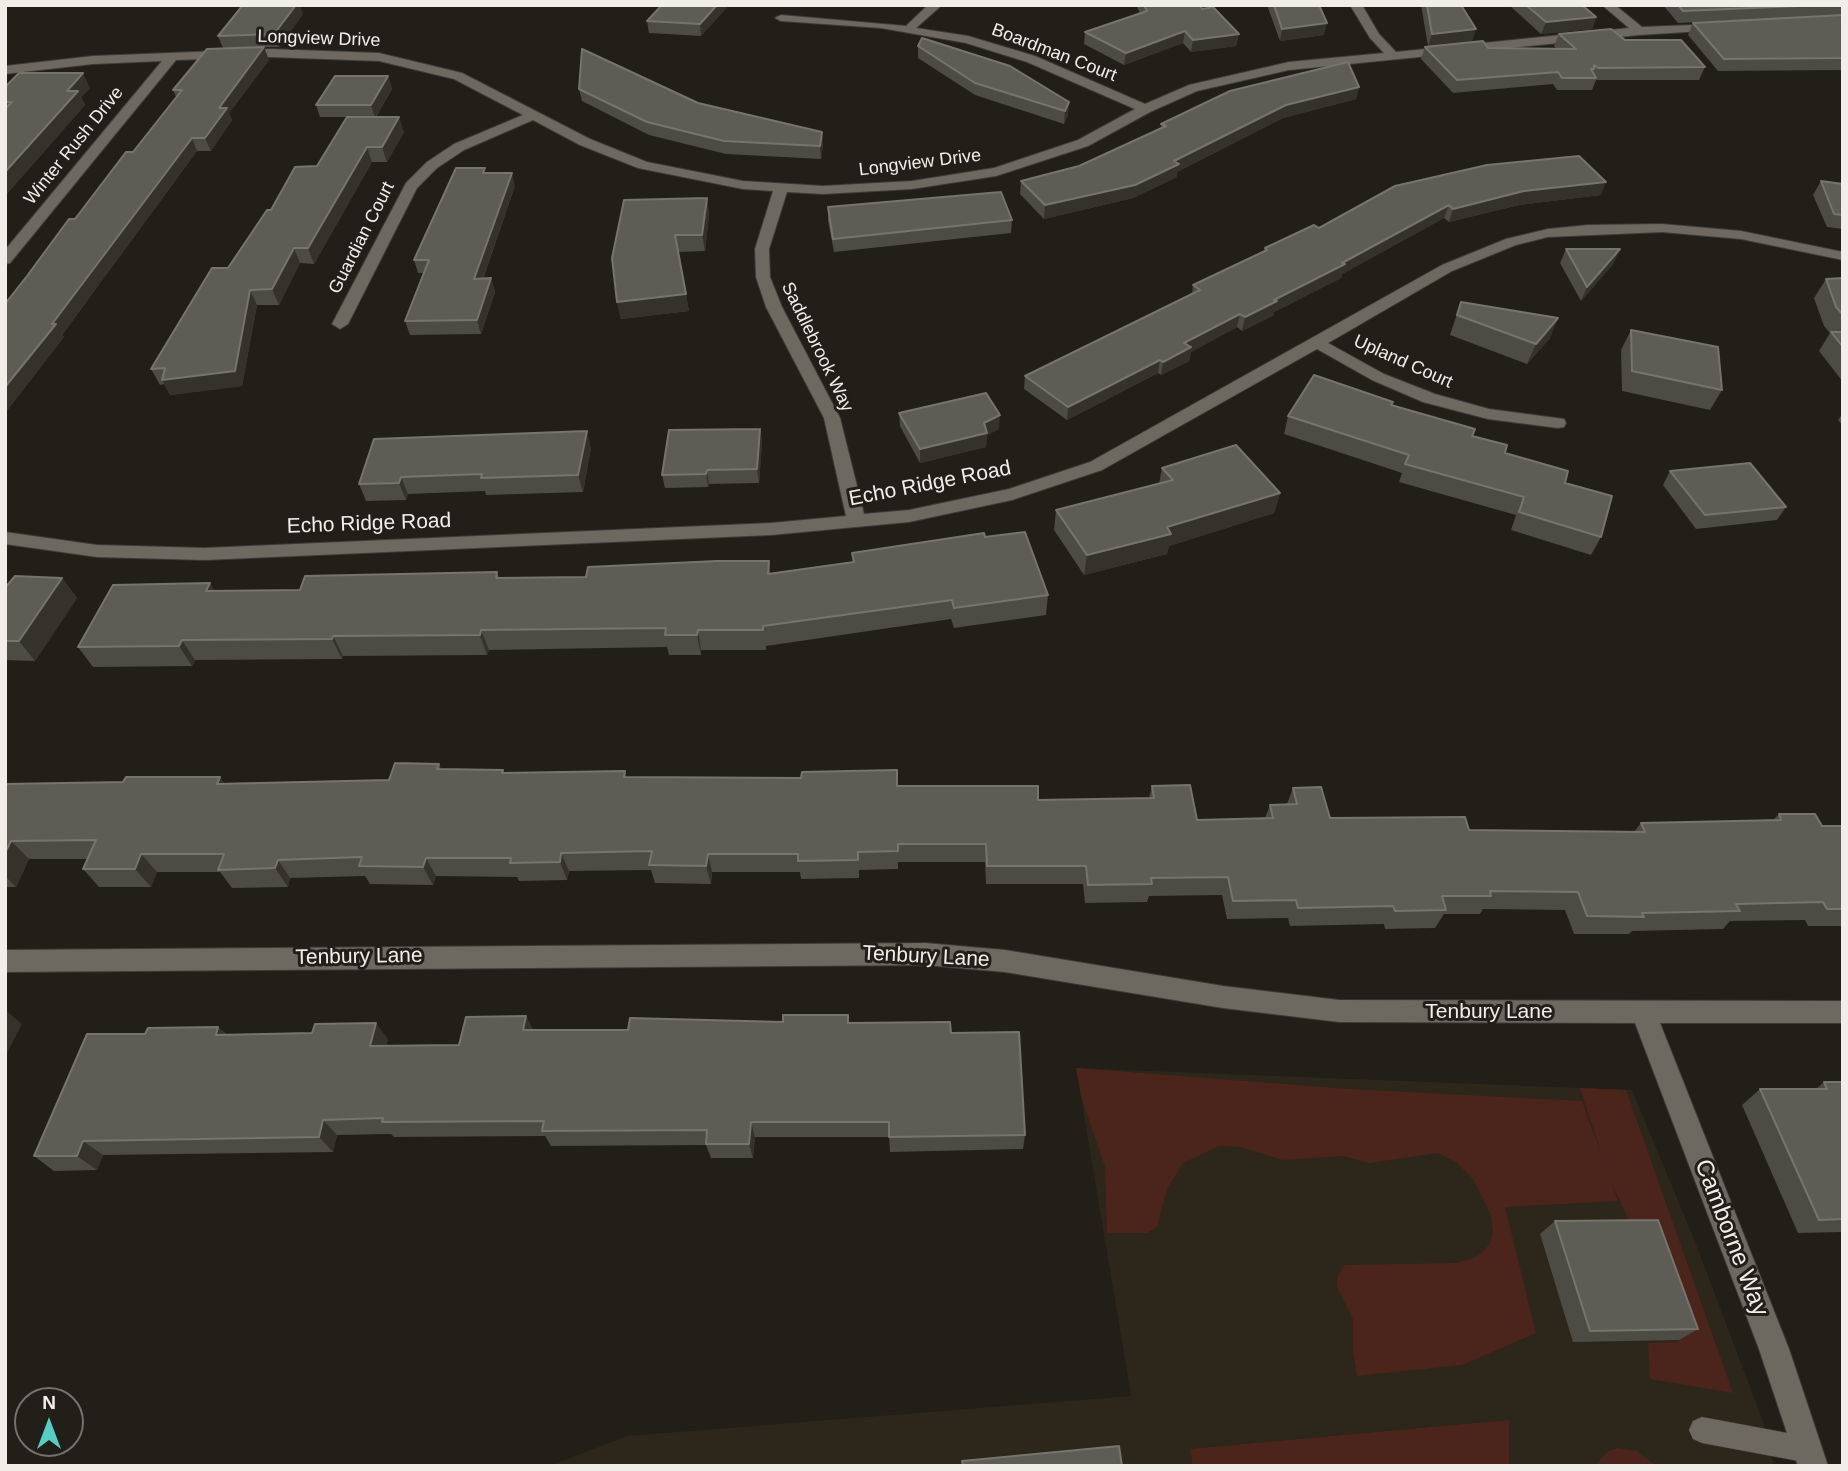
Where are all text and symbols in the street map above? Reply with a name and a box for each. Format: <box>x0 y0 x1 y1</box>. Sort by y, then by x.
street label: Boardman Court <box>988 19 1120 87</box>
street label: Longview Drive <box>257 26 381 52</box>
street label: Winter Rush Drive <box>20 82 128 210</box>
street label: Longview Drive <box>858 145 982 181</box>
street label: Guardian Court <box>324 178 400 298</box>
street label: Saddlebrook Way <box>776 279 858 415</box>
street label: Upland Court <box>1350 331 1456 393</box>
street label: Echo Ridge Road <box>847 456 1013 512</box>
street label: Echo Ridge Road <box>286 509 452 539</box>
street label: Tenbury Lane <box>862 941 990 973</box>
street label: Tenbury Lane <box>295 943 423 971</box>
street label: Tenbury Lane <box>1425 999 1553 1025</box>
street label: Camborne Way <box>1688 1155 1774 1321</box>
north arrow <box>14 1387 84 1457</box>
text: N <box>42 1392 56 1413</box>

